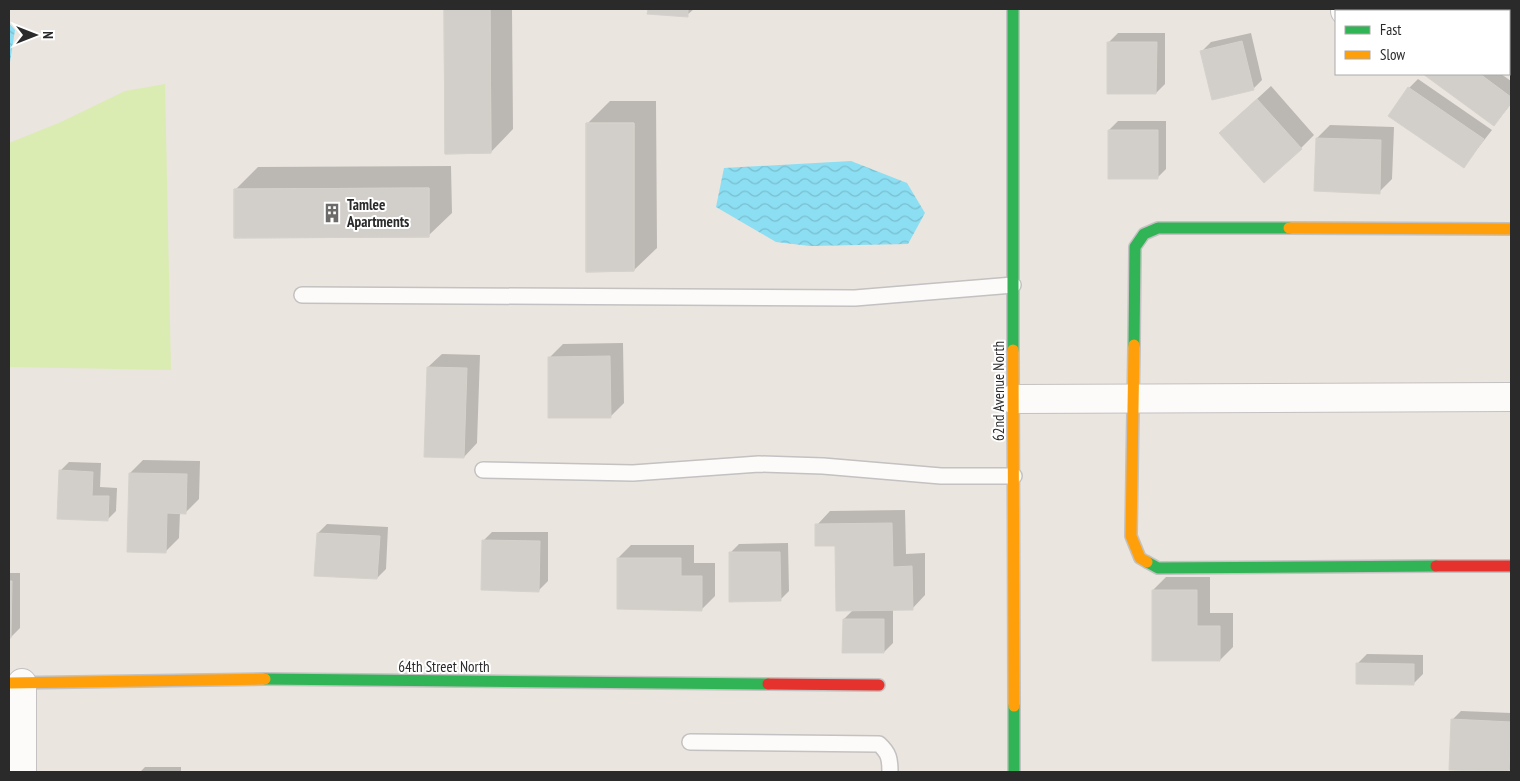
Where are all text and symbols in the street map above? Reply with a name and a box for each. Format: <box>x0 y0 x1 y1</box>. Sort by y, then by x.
north arrow <box>10 10 60 60</box>
legend <box>1335 10 1510 75</box>
text: Fast <box>1380 20 1401 39</box>
text: N <box>39 31 57 39</box>
text: Slow <box>1380 45 1405 64</box>
place label: Tamlee Apartments <box>346 195 409 231</box>
building icon: Tamlee Apartments <box>321 202 343 224</box>
street label: 62nd Avenue North <box>989 341 1008 441</box>
street label: 64th Street North <box>398 657 490 676</box>

